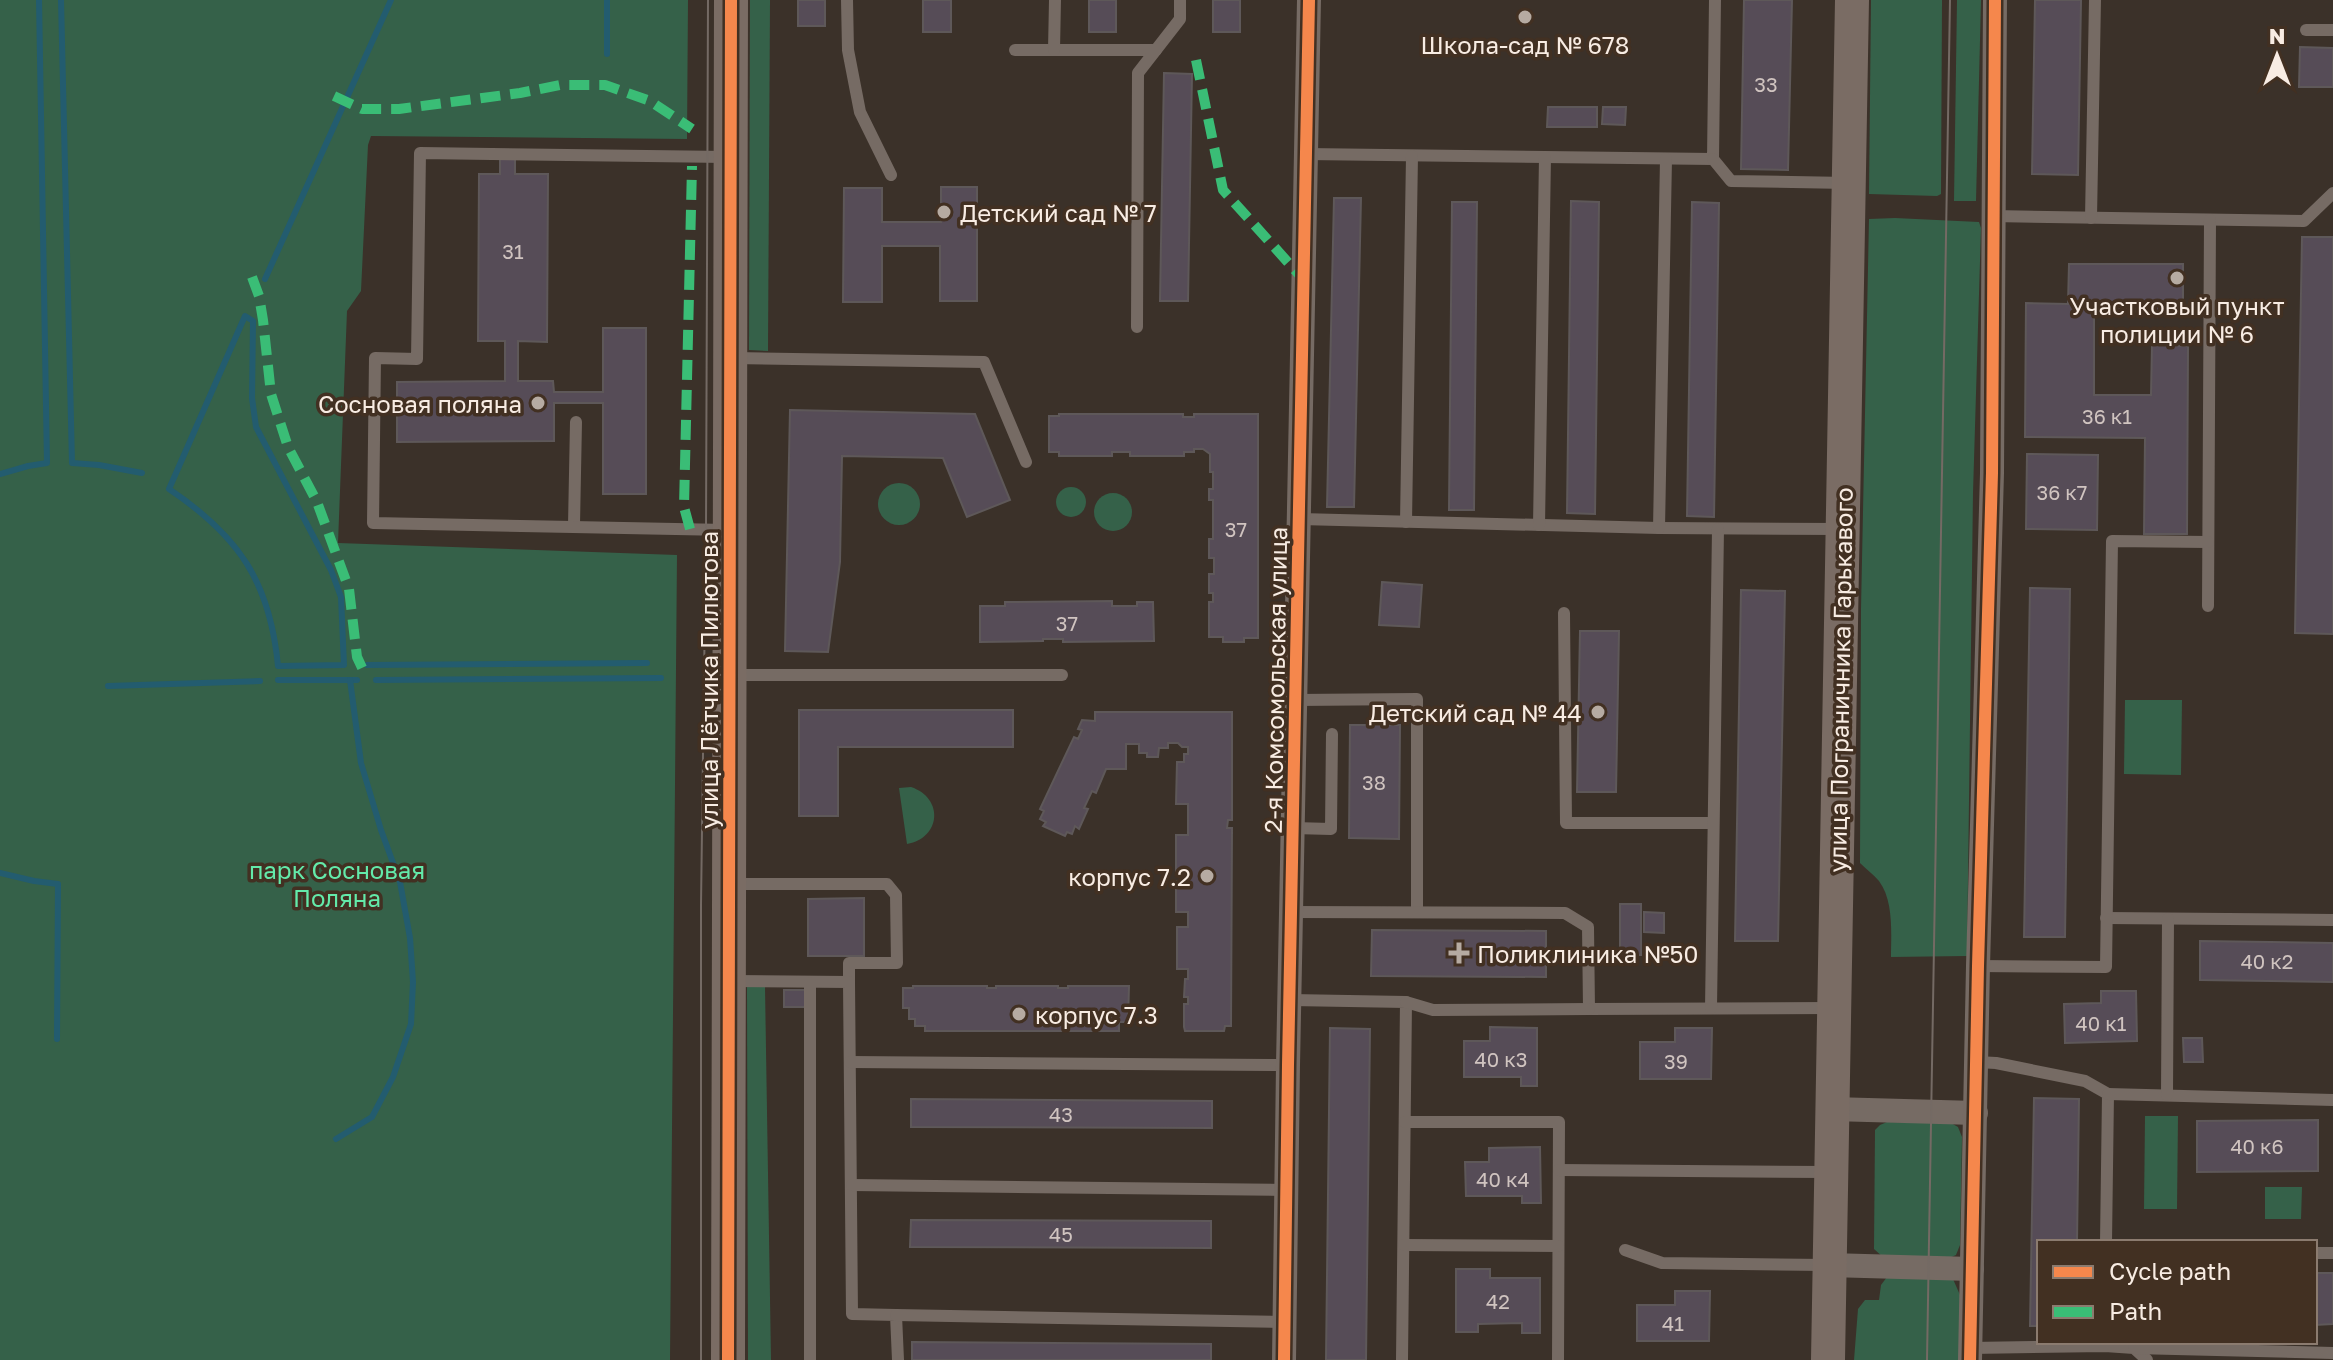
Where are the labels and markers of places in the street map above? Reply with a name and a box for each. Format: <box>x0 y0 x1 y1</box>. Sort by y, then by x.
marker: Школа-сад № 678 <box>1516 8 1534 26</box>
place label: Школа-сад № 678 <box>1421 30 1629 59</box>
place label: Детский сад № 7 <box>960 198 1157 227</box>
marker: Детский сад № 7 <box>935 203 953 221</box>
marker: Участковый пункт полиции № 6 <box>2168 269 2186 287</box>
place label: Участковый пункт полиции № 6 <box>2070 291 2285 348</box>
place label: Сосновая поляна <box>318 389 522 418</box>
marker: Сосновая поляна <box>529 394 547 412</box>
place label: Детский сад № 44 <box>1369 698 1582 727</box>
marker: Детский сад № 44 <box>1589 703 1607 721</box>
place label: корпус 7.2 <box>1068 862 1191 891</box>
marker: корпус 7.2 <box>1198 867 1216 885</box>
place label: Поликлиника №50 <box>1477 939 1698 968</box>
marker: Поликлиника №50 <box>1448 942 1470 964</box>
place label: корпус 7.3 <box>1035 1000 1158 1029</box>
marker: корпус 7.3 <box>1010 1005 1028 1023</box>

